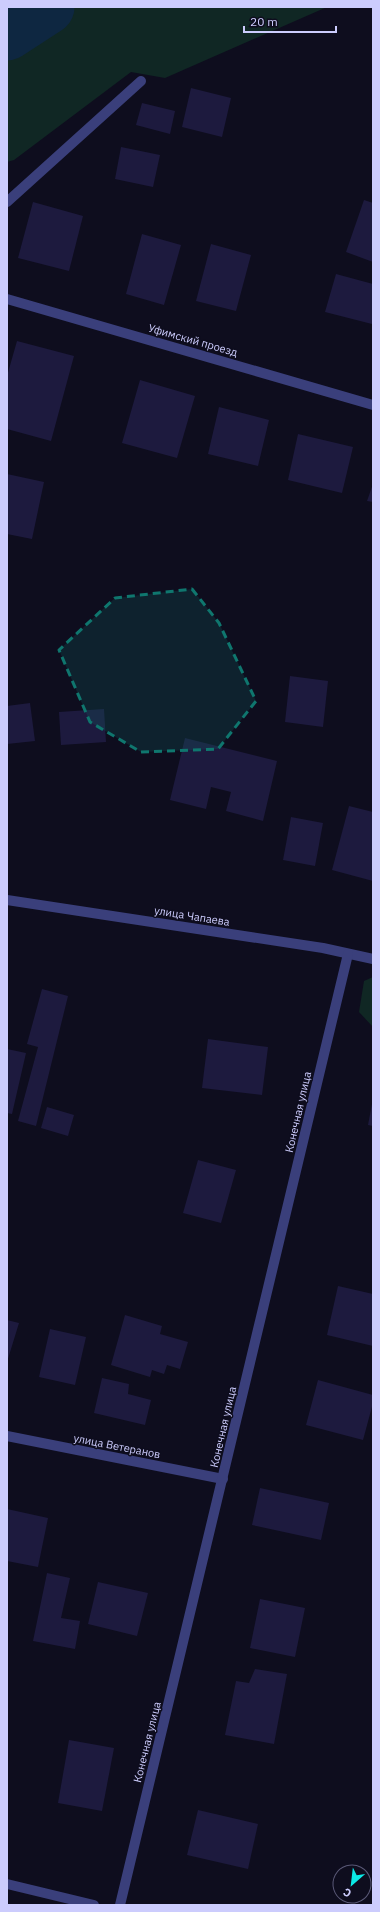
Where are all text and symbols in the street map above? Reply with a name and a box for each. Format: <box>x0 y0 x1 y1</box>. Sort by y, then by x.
scale bar <box>244 8 336 34</box>
text: 20 m <box>250 14 278 29</box>
street label: Уфимский проезд <box>147 321 240 360</box>
street label: улица Чапаева <box>153 903 231 929</box>
street label: Конечная улица <box>282 1070 314 1154</box>
street label: Конечная улица <box>207 1385 239 1469</box>
street label: улица Ветеранов <box>72 1431 162 1461</box>
street label: Конечная улица <box>130 1700 164 1784</box>
north arrow <box>332 1864 372 1904</box>
text: С <box>341 1885 354 1901</box>

